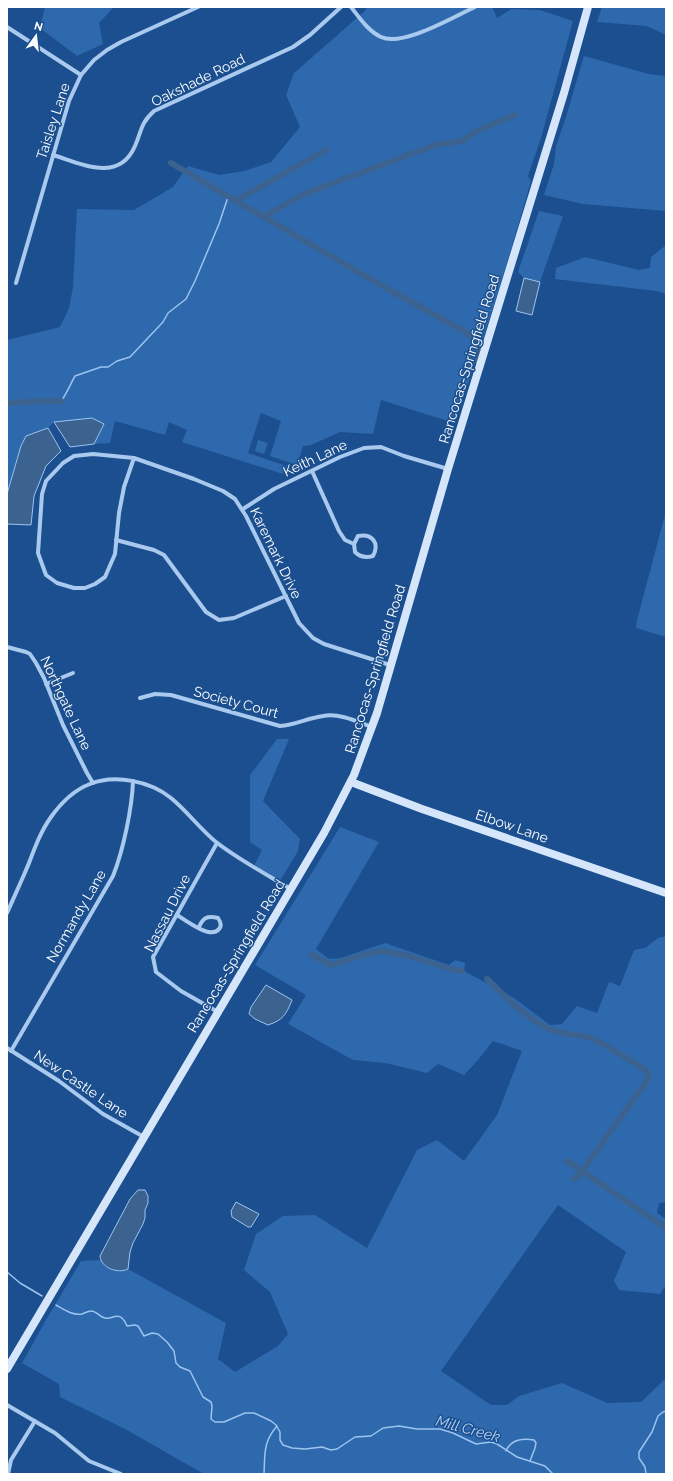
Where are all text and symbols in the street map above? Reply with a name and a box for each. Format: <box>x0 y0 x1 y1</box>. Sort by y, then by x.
north arrow <box>16 16 56 56</box>
text: N <box>33 19 44 34</box>
street label: Oakshade Road <box>149 50 247 110</box>
street label: Taisley Lane <box>33 81 73 161</box>
street label: Rancocas-Springfield Road <box>436 273 502 445</box>
street label: Keith Lane <box>281 436 349 480</box>
street label: Karemark Drive <box>247 505 305 601</box>
street label: Rancocas-Springfield Road <box>342 583 408 755</box>
street label: Northgate Lane <box>37 654 95 752</box>
street label: Society Court <box>192 683 280 721</box>
street label: Elbow Lane <box>474 806 550 846</box>
street label: Normandy Lane <box>43 867 109 965</box>
street label: Nassau Drive <box>141 872 193 954</box>
street label: Rancocas-Springfield Road <box>184 877 288 1035</box>
street label: New Castle Lane <box>31 1047 131 1121</box>
water label: Mill Creek <box>434 1412 502 1446</box>

